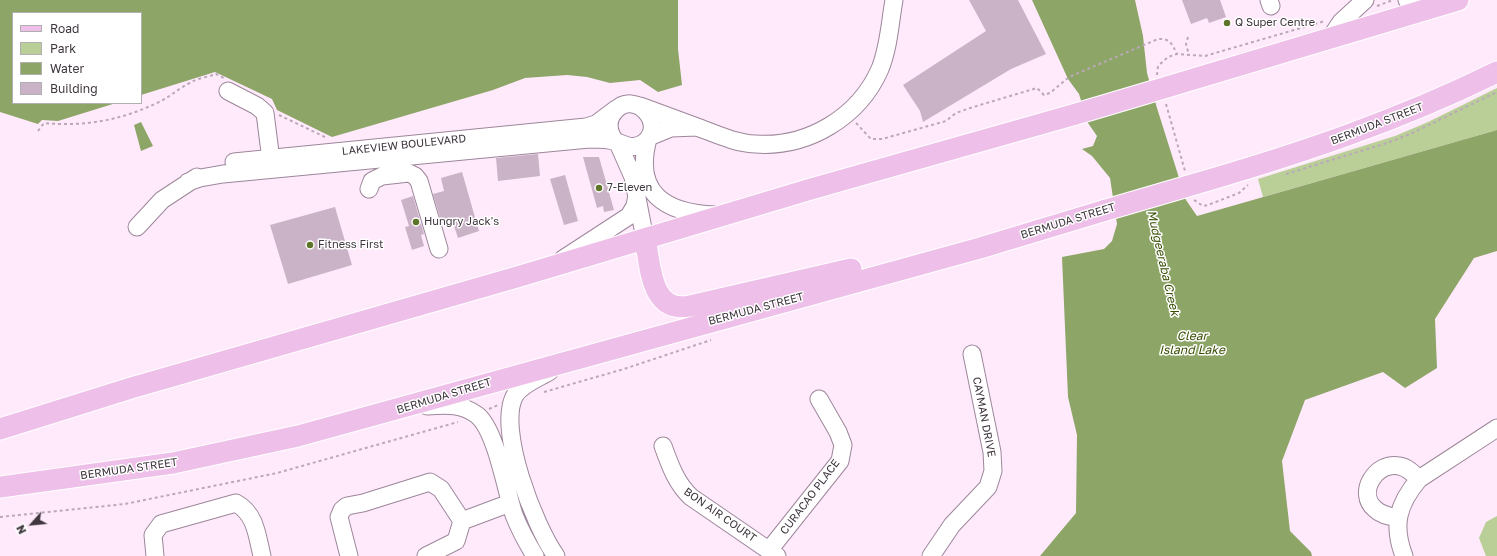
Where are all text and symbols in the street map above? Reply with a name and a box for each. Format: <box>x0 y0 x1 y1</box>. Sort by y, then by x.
legend <box>12 12 142 104</box>
place label: Q Super Centre <box>1235 16 1315 30</box>
marker: Q Super Centre <box>1222 18 1232 28</box>
text: Road <box>50 21 79 36</box>
text: Park <box>50 41 76 56</box>
text: Water <box>50 61 84 76</box>
text: Building <box>50 81 98 96</box>
street label: BERMUDA STREET <box>1329 100 1425 148</box>
street label: LAKEVIEW BOULEVARD <box>341 132 467 158</box>
place label: 7-Eleven <box>607 181 652 195</box>
marker: 7-Eleven <box>594 183 604 193</box>
street label: BERMUDA STREET <box>1019 200 1117 242</box>
water label: Mudgeeraba Creek <box>1144 209 1182 317</box>
place label: Hungry Jack's <box>424 215 499 229</box>
marker: Hungry Jack's <box>411 217 421 227</box>
place label: Fitness First <box>318 238 383 252</box>
marker: Fitness First <box>305 240 315 250</box>
street label: BERMUDA STREET <box>707 290 805 328</box>
water label: Clear Island Lake <box>1159 329 1225 357</box>
street label: BERMUDA STREET <box>395 375 493 417</box>
street label: CAYMAN DRIVE <box>970 376 998 458</box>
street label: BERMUDA STREET <box>79 456 179 482</box>
street label: CURACAO PLACE <box>777 457 843 537</box>
street label: BON AIR COURT <box>681 485 759 545</box>
north arrow <box>12 504 52 544</box>
text: N <box>13 523 29 536</box>

